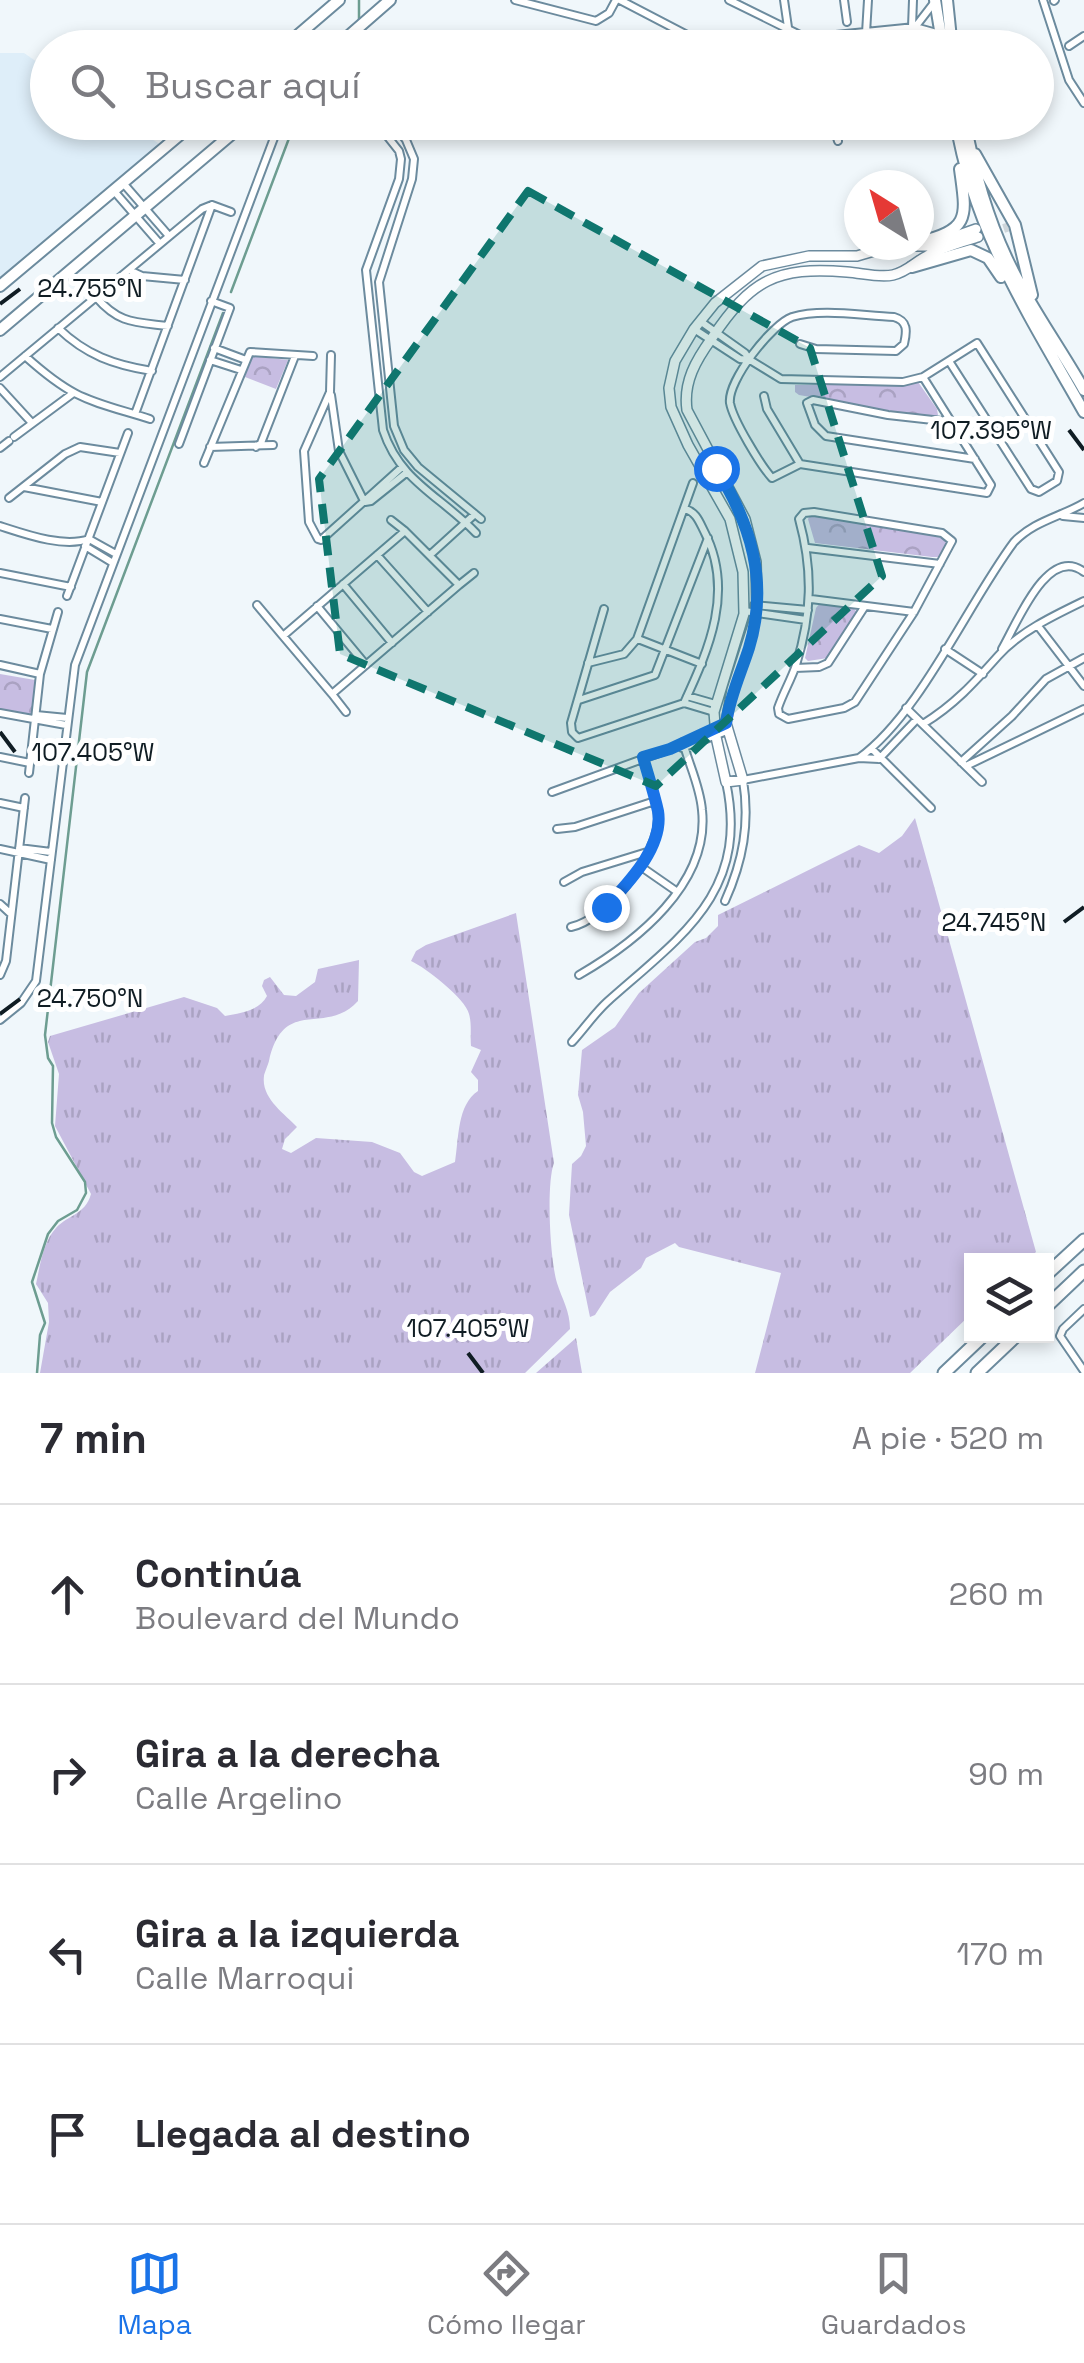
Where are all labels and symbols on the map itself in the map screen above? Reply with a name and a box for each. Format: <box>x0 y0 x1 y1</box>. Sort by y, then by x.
north arrow <box>844 170 934 260</box>
text: 24.755°N <box>37 272 143 304</box>
text: 107.395°W <box>930 414 1052 446</box>
route start <box>694 446 740 492</box>
text: 107.405°W <box>32 736 154 768</box>
route end <box>584 885 630 931</box>
text: 24.745°N <box>942 906 1046 938</box>
text: 24.750°N <box>37 982 143 1014</box>
text: 107.405°W <box>407 1312 529 1344</box>

